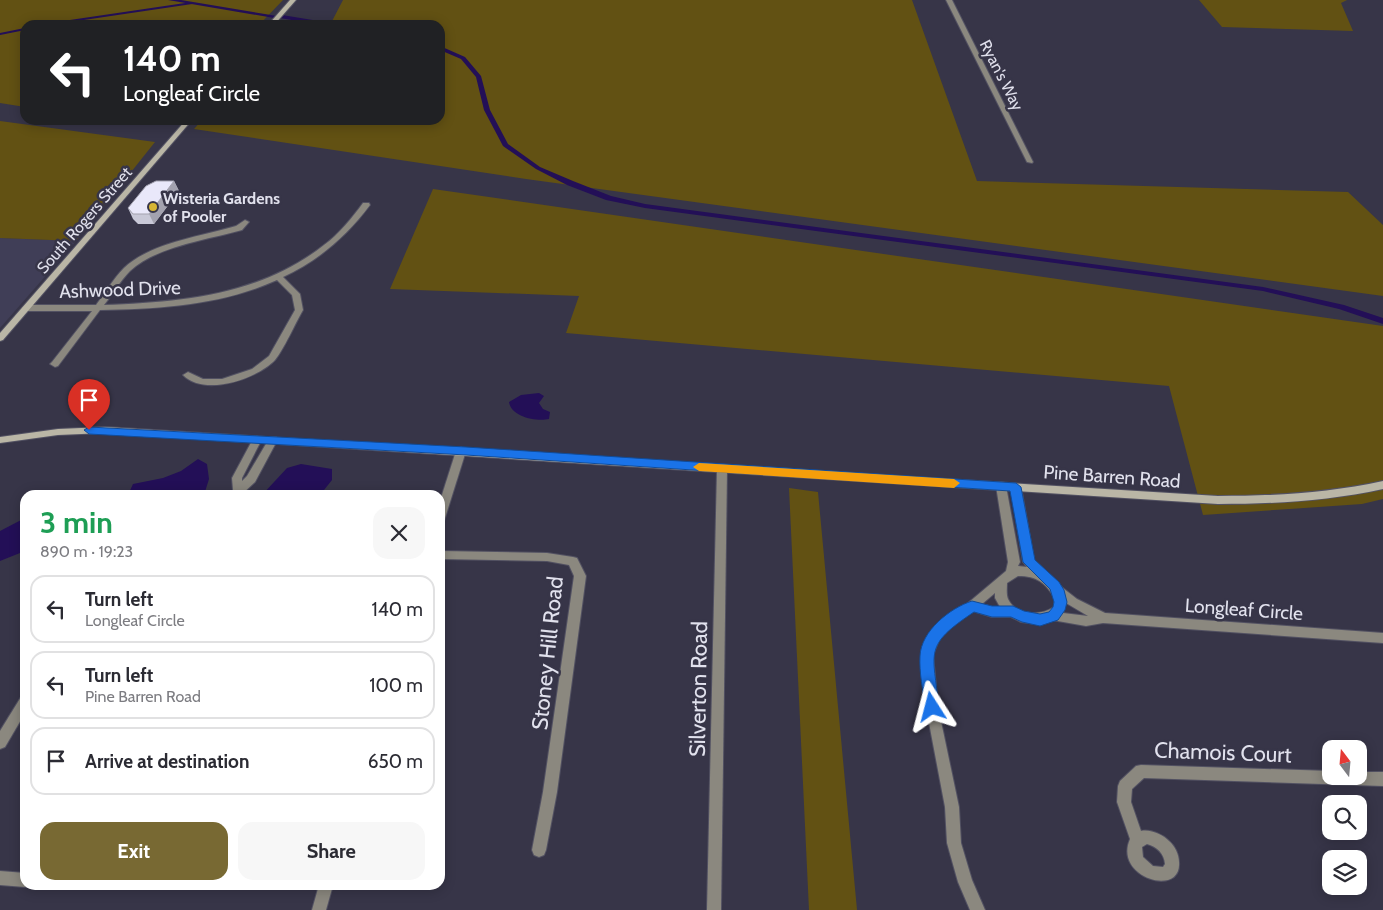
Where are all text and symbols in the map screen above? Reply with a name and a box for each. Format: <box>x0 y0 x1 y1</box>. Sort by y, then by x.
text: 140 m <box>123 37 221 80</box>
street label: Ryan's Way <box>976 37 1027 114</box>
icon: left <box>40 40 105 105</box>
text: Longleaf Circle <box>123 80 260 107</box>
street label: South Rogers Street <box>33 163 136 277</box>
place label: Wisteria Gardens of Pooler <box>163 189 280 226</box>
marker: Wisteria Gardens of Pooler <box>147 201 159 213</box>
street label: Ashwood Drive <box>59 276 182 303</box>
pin <box>68 379 110 430</box>
icon: arrive <box>75 386 103 414</box>
street label: Pine Barren Road <box>1043 460 1181 493</box>
text: 3 min <box>40 504 113 541</box>
button: close <box>373 507 425 559</box>
text: 890 m · 19:23 <box>40 542 133 561</box>
street label: Stoney Hill Road <box>526 575 569 731</box>
text: Turn left <box>85 588 153 611</box>
street label: Longleaf Circle <box>1184 594 1304 625</box>
icon: left <box>42 595 70 623</box>
text: 140 m <box>372 598 423 621</box>
text: Longleaf Circle <box>85 611 185 630</box>
street label: Silverton Road <box>684 621 713 757</box>
text: Turn left <box>85 664 153 687</box>
icon: left <box>42 671 70 699</box>
text: 100 m <box>369 674 423 697</box>
position arrow <box>905 680 957 732</box>
text: Pine Barren Road <box>85 687 201 706</box>
street label: Chamois Court <box>1154 737 1293 768</box>
north arrow <box>1322 740 1368 785</box>
map controls <box>1322 740 1367 895</box>
icon: arrive <box>42 747 70 775</box>
text: Arrive at destination <box>85 750 249 773</box>
text: 650 m <box>368 750 423 773</box>
button: search <box>1322 795 1367 840</box>
button: Exit <box>40 822 228 880</box>
button: Share <box>238 822 425 880</box>
button: layers <box>1322 850 1367 895</box>

